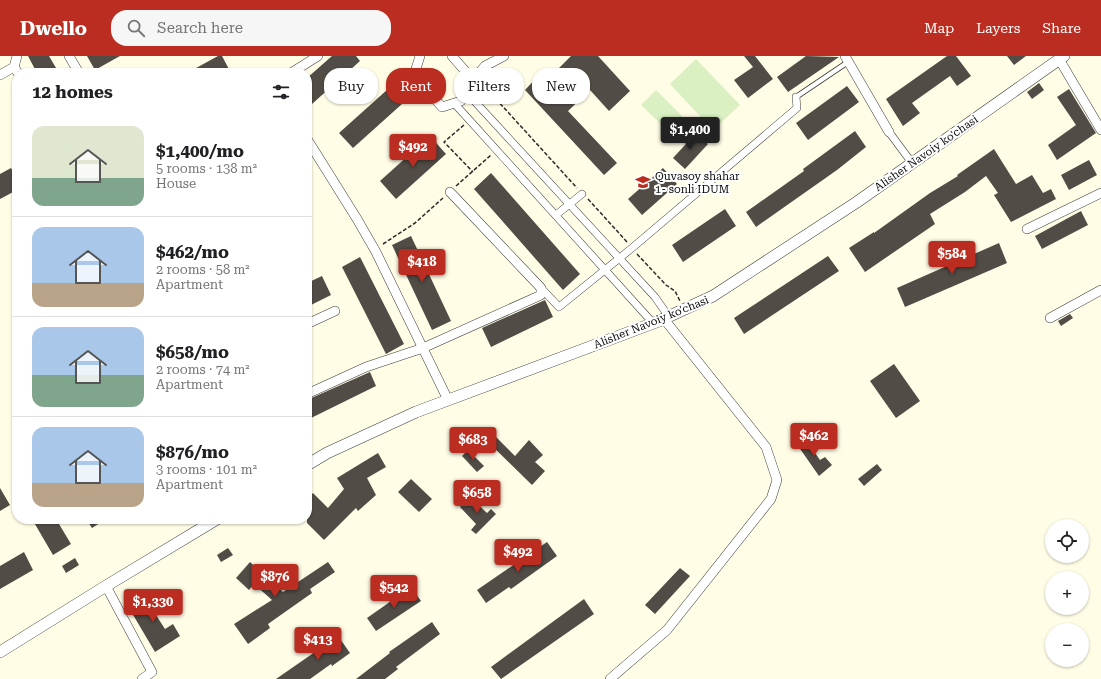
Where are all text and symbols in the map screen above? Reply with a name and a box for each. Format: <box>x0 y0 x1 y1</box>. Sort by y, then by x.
search box <box>111 10 391 46</box>
text: Dwello <box>20 17 87 40</box>
icon: search <box>125 17 147 39</box>
text: Search here <box>157 19 243 37</box>
text: Map <box>924 20 954 36</box>
text: Layers <box>976 20 1020 36</box>
text: Share <box>1042 20 1081 36</box>
chip: Buy <box>324 68 378 104</box>
chip: Rent <box>386 68 446 104</box>
chip: Filters <box>454 68 524 104</box>
chip: New <box>532 68 590 104</box>
icon: filters <box>270 81 292 103</box>
text: 12 homes <box>32 82 113 102</box>
street label: Alisher Navoiy ko'chasi <box>872 112 981 194</box>
pin: $1,400 <box>657 117 723 151</box>
text: $1,400 <box>670 122 710 137</box>
pin: $492 <box>389 134 437 168</box>
text: $492 <box>398 139 428 154</box>
text: $1,400/mo <box>156 141 244 161</box>
icon: home <box>64 142 112 190</box>
text: 5 rooms · 138 m² <box>156 161 257 176</box>
place label: Quvasoy shahar 1- sonli IDUM <box>655 170 740 196</box>
school or university icon: Quvasoy shahar 1- sonli IDUM <box>634 173 652 191</box>
text: House <box>156 176 196 191</box>
pin: $584 <box>928 241 976 275</box>
text: $462/mo <box>156 242 229 262</box>
icon: home <box>64 243 112 291</box>
text: $584 <box>937 246 967 261</box>
pin: $418 <box>398 249 446 283</box>
text: $418 <box>407 254 437 269</box>
text: 2 rooms · 58 m² <box>156 262 250 277</box>
text: Apartment <box>156 277 223 292</box>
street label: Alisher Navoiy ko'chasi <box>592 293 711 352</box>
text: $658/mo <box>156 342 229 362</box>
icon: home <box>64 343 112 391</box>
text: 2 rooms · 74 m² <box>156 362 250 377</box>
text: Apartment <box>156 377 223 392</box>
pin: $462 <box>790 423 838 457</box>
pin: $683 <box>449 427 497 461</box>
text: $462 <box>799 428 829 443</box>
text: $683 <box>458 432 488 447</box>
text: $876/mo <box>156 442 229 462</box>
icon: home <box>64 443 112 491</box>
text: 3 rooms · 101 m² <box>156 462 257 477</box>
text: Apartment <box>156 477 223 492</box>
pin: $658 <box>453 480 501 514</box>
text: $658 <box>462 485 492 500</box>
map controls <box>1045 519 1089 667</box>
button: locate <box>1045 519 1089 563</box>
pin: $492 <box>494 539 542 573</box>
text: $492 <box>503 544 533 559</box>
pin: $876 <box>251 564 299 598</box>
text: $876 <box>260 569 290 584</box>
button: + <box>1045 571 1089 615</box>
pin: $542 <box>370 575 418 609</box>
text: $542 <box>379 580 409 595</box>
pin: $1,330 <box>120 589 186 623</box>
text: $1,330 <box>133 594 173 609</box>
button: − <box>1045 623 1089 667</box>
pin: $413 <box>294 627 342 661</box>
text: $413 <box>303 632 333 647</box>

